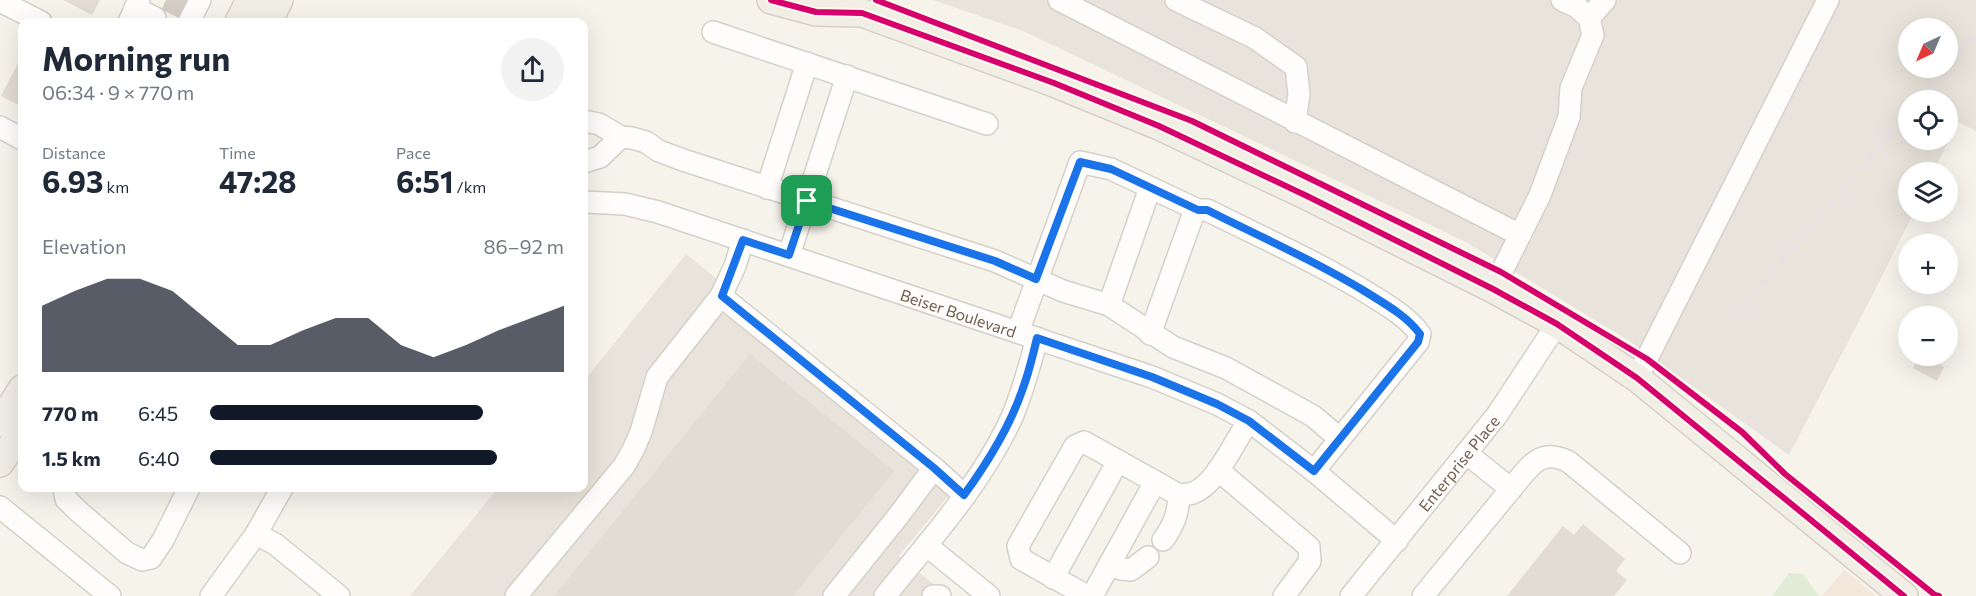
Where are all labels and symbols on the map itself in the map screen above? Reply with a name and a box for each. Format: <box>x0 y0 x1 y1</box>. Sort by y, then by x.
north arrow <box>1898 18 1958 78</box>
pin <box>781 175 832 226</box>
street label: Beiser Boulevard <box>898 284 1019 341</box>
street label: Enterprise Place <box>1414 411 1503 515</box>

